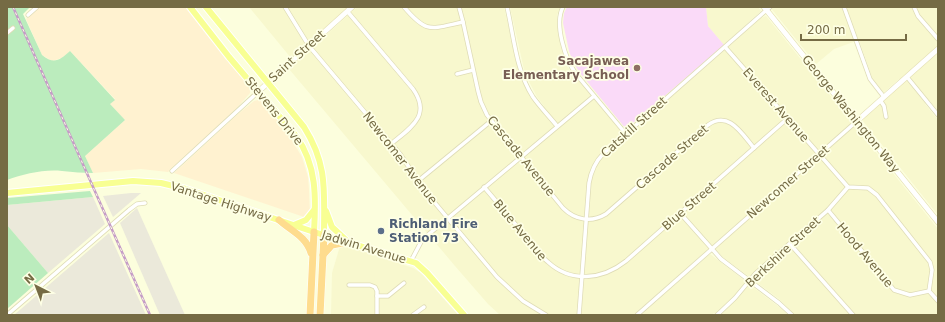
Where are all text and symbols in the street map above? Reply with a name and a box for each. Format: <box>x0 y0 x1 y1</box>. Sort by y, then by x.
scale bar <box>801 16 906 42</box>
text: 200 m <box>807 23 845 37</box>
street label: Saint Street <box>266 27 328 85</box>
street label: George Washington Way <box>799 52 903 176</box>
place label: Sacajawea Elementary School <box>503 54 629 82</box>
marker: Sacajawea Elementary School <box>632 63 642 73</box>
street label: Everest Avenue <box>740 65 812 145</box>
street label: Stevens Drive <box>242 74 306 148</box>
street label: Catskill Street <box>598 94 670 160</box>
street label: Newcomer Avenue <box>360 109 440 207</box>
street label: Cascade Avenue <box>484 113 558 199</box>
street label: Cascade Street <box>633 122 711 192</box>
street label: Newcomer Street <box>744 142 832 222</box>
street label: Vantage Highway <box>169 179 273 225</box>
street label: Blue Street <box>659 179 719 233</box>
street label: Blue Avenue <box>491 197 549 263</box>
street label: Berkshire Street <box>743 214 823 290</box>
place label: Richland Fire Station 73 <box>389 217 478 245</box>
street label: Hood Avenue <box>834 220 896 290</box>
marker: Richland Fire Station 73 <box>376 226 386 236</box>
street label: Jadwin Avenue <box>319 227 408 267</box>
north arrow <box>16 266 56 306</box>
text: N <box>22 271 37 287</box>

